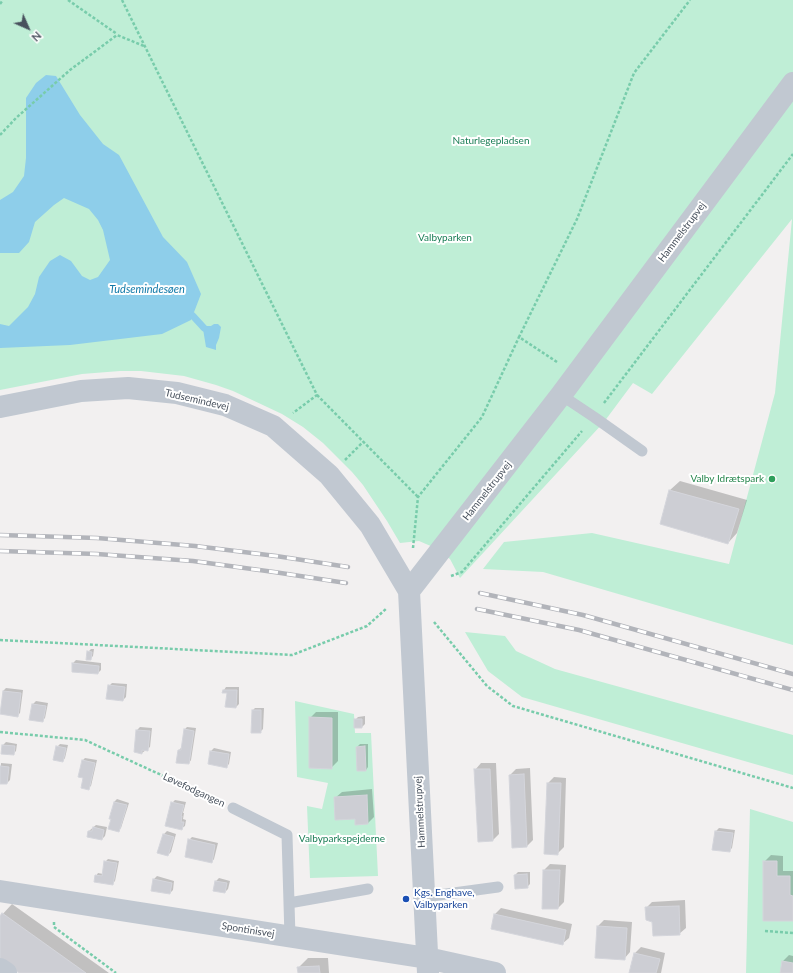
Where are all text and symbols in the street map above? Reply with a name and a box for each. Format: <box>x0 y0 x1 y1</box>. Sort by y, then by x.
north arrow <box>8 8 48 48</box>
text: N <box>29 29 44 44</box>
park label: Naturlegepladsen <box>453 135 529 147</box>
street label: Hammelstrupvej <box>656 200 708 264</box>
park label: Valbyparken <box>418 232 472 244</box>
water label: Tudsemindesøen <box>109 282 185 296</box>
street label: Tudsemindevej <box>164 387 230 413</box>
street label: Hammelstrupvej <box>460 459 514 523</box>
place label: Valby Idrætspark <box>690 473 764 485</box>
marker: Valby Idrætspark <box>767 474 777 484</box>
street label: Løvefodgangen <box>161 770 227 810</box>
street label: Hammelstrupvej <box>412 776 428 848</box>
park label: Valbyparkspejderne <box>299 833 385 845</box>
place label: Kgs. Enghave, Valbyparken <box>414 887 475 910</box>
marker: Kgs. Enghave, Valbyparken <box>401 894 411 904</box>
street label: Spontinisvej <box>221 920 275 940</box>

